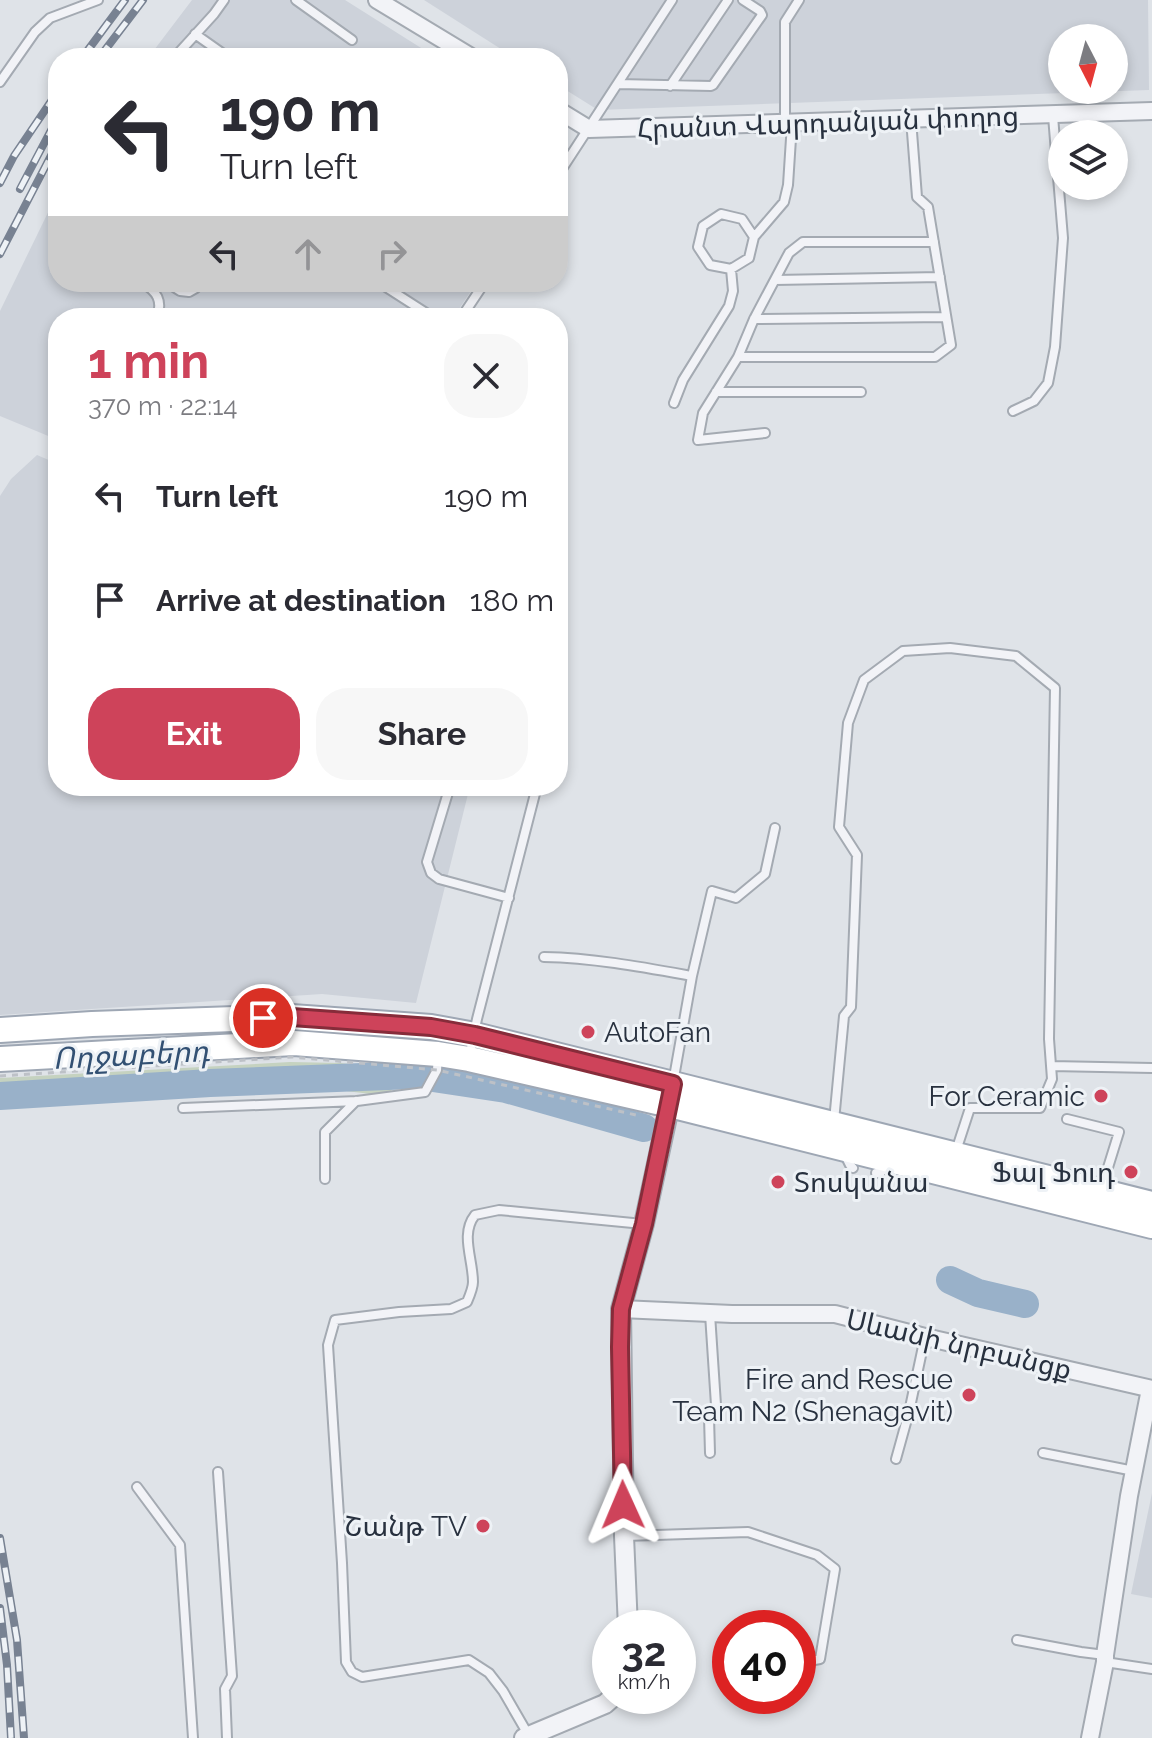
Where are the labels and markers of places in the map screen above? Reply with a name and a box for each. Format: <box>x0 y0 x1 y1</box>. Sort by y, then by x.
pin <box>229 984 297 1052</box>
place label: AutoFan <box>604 1016 711 1049</box>
marker: AutoFan <box>579 1023 597 1041</box>
place label: For Ceramic <box>929 1080 1085 1113</box>
marker: For Ceramic <box>1092 1087 1110 1105</box>
place label: Ֆալ Ֆուդ <box>992 1156 1115 1189</box>
marker: Ֆալ Ֆուդ <box>1122 1163 1140 1181</box>
place label: Տոսկանա <box>794 1166 928 1199</box>
marker: Տոսկանա <box>769 1173 787 1191</box>
place label: Fire and Rescue Team N2 (Shenagavit) <box>672 1363 953 1428</box>
marker: Fire and Rescue Team N2 (Shenagavit) <box>960 1386 978 1404</box>
place label: Շանթ TV <box>344 1510 467 1543</box>
marker: Շանթ TV <box>474 1517 492 1535</box>

